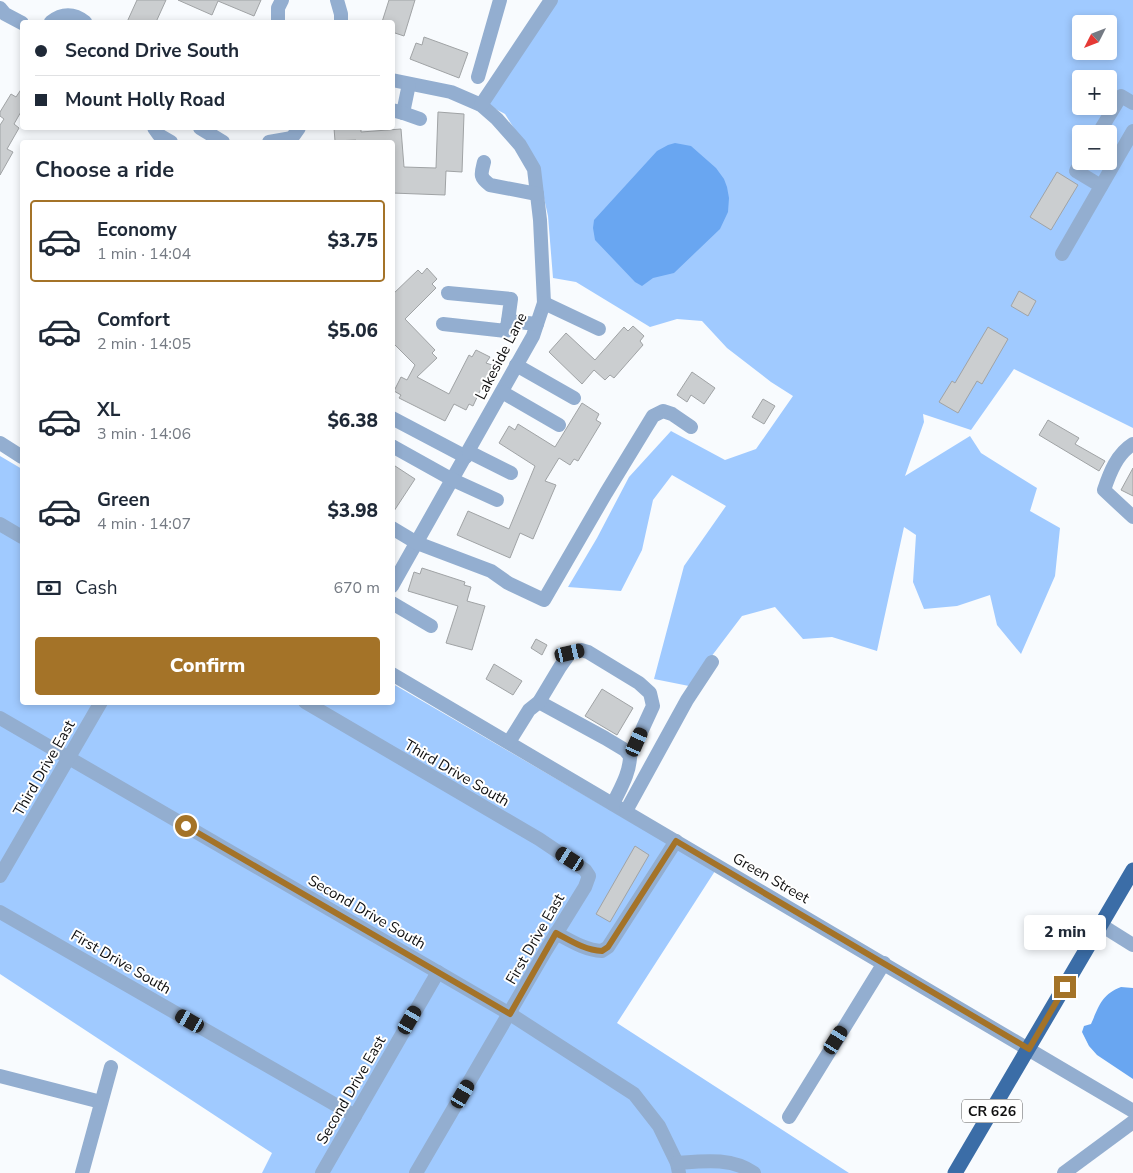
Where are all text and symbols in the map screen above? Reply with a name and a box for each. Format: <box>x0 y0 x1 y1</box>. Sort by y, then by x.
north arrow <box>1072 15 1118 60</box>
map controls <box>1072 15 1117 170</box>
text: Second Drive South <box>65 38 239 64</box>
button: + <box>1072 70 1117 115</box>
text: Mount Holly Road <box>65 87 225 113</box>
button: − <box>1072 125 1117 170</box>
text: Choose a ride <box>35 155 174 185</box>
text: Economy <box>97 217 177 243</box>
icon: car <box>37 219 82 264</box>
text: $3.75 <box>327 228 378 254</box>
text: 1 min · 14:04 <box>97 243 191 265</box>
text: Comfort <box>97 307 170 333</box>
icon: car <box>37 309 82 354</box>
street label: Lakeside Lane <box>470 309 532 403</box>
text: $5.06 <box>327 318 378 344</box>
text: 2 min · 14:05 <box>97 333 191 355</box>
text: XL <box>97 397 120 423</box>
icon: car <box>37 399 82 444</box>
text: $6.38 <box>327 408 378 434</box>
text: 3 min · 14:06 <box>97 423 191 445</box>
text: Green <box>97 487 150 513</box>
icon: car <box>37 489 82 534</box>
text: $3.98 <box>327 498 378 524</box>
text: 4 min · 14:07 <box>97 513 191 535</box>
icon: cash <box>35 574 63 602</box>
text: Cash <box>75 575 117 601</box>
text: 670 m <box>333 577 380 599</box>
button: Confirm <box>35 637 380 695</box>
car <box>553 642 586 664</box>
street label: Third Drive East <box>9 716 80 819</box>
car <box>624 725 649 759</box>
street label: Third Drive South <box>401 735 513 811</box>
route start <box>175 815 197 837</box>
car <box>553 845 586 873</box>
street label: Green Street <box>729 848 814 908</box>
street label: Second Drive South <box>305 870 429 954</box>
street label: First Drive East <box>501 889 569 988</box>
callout: 2 min <box>1024 914 1106 950</box>
text: 2 min <box>1044 921 1086 943</box>
street label: First Drive South <box>67 925 175 999</box>
route end <box>1054 976 1076 998</box>
car <box>396 1003 423 1037</box>
car <box>173 1007 206 1035</box>
car <box>821 1023 850 1057</box>
street label: Second Drive East <box>312 1032 390 1148</box>
car <box>449 1077 476 1111</box>
road number: CR 626 <box>962 1100 1022 1122</box>

